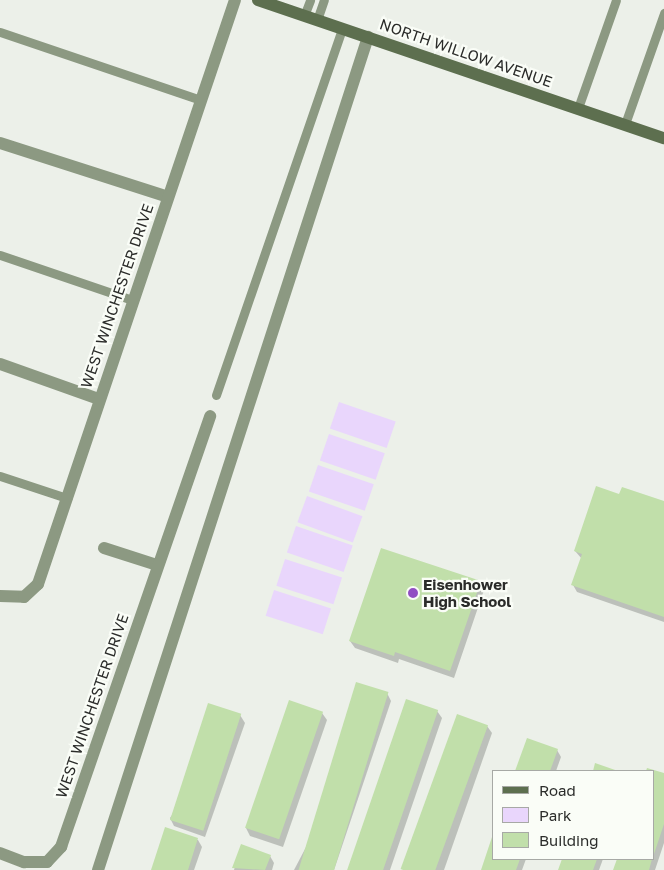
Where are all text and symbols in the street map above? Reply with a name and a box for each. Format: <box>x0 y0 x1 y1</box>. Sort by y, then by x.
street label: NORTH WILLOW AVENUE <box>377 15 555 91</box>
street label: WEST WINCHESTER DRIVE <box>77 201 157 391</box>
place label: Eisenhower High School <box>423 575 511 610</box>
marker: Eisenhower High School <box>407 587 419 599</box>
street label: WEST WINCHESTER DRIVE <box>52 611 132 801</box>
legend <box>492 770 654 860</box>
text: Road <box>539 781 576 799</box>
text: Park <box>539 806 571 824</box>
text: Building <box>539 831 599 849</box>

